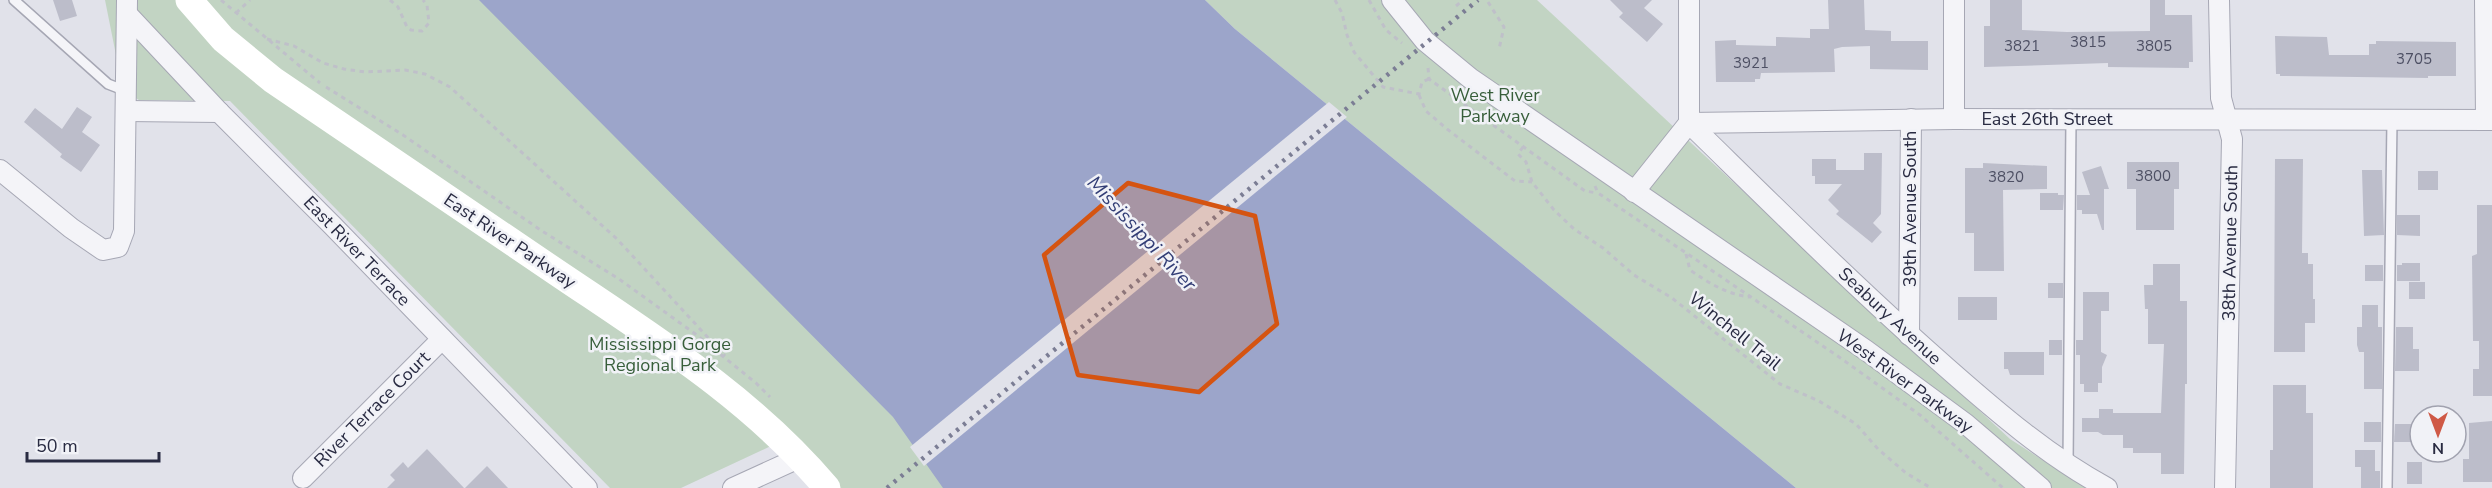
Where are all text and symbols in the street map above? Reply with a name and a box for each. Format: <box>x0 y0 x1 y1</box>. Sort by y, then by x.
house number: 3815 <box>2070 32 2106 52</box>
house number: 3821 <box>2004 36 2040 56</box>
house number: 3805 <box>2136 36 2172 56</box>
house number: 3705 <box>2396 49 2432 69</box>
house number: 3921 <box>1733 53 1769 73</box>
park label: West River Parkway <box>1450 83 1540 128</box>
street label: East 26th Street <box>1981 107 2113 131</box>
street label: 39th Avenue South <box>1898 131 1922 287</box>
street label: 38th Avenue South <box>2217 165 2243 321</box>
house number: 3800 <box>2135 166 2171 186</box>
house number: 3820 <box>1988 167 2024 187</box>
water label: Mississippi River <box>1081 170 1203 297</box>
street label: East River Parkway <box>439 188 581 295</box>
street label: East River Terrace <box>298 191 416 311</box>
street label: Seabury Avenue <box>1833 262 1947 370</box>
street label: Winchell Trail <box>1684 286 1787 376</box>
street label: West River Parkway <box>1832 323 1979 439</box>
park label: Mississippi Gorge Regional Park <box>589 332 731 377</box>
street label: River Terrace Court <box>309 345 436 472</box>
north arrow <box>2408 404 2468 464</box>
scale bar <box>27 425 159 463</box>
text: 50 m <box>36 434 78 458</box>
text: N <box>2432 437 2444 459</box>

